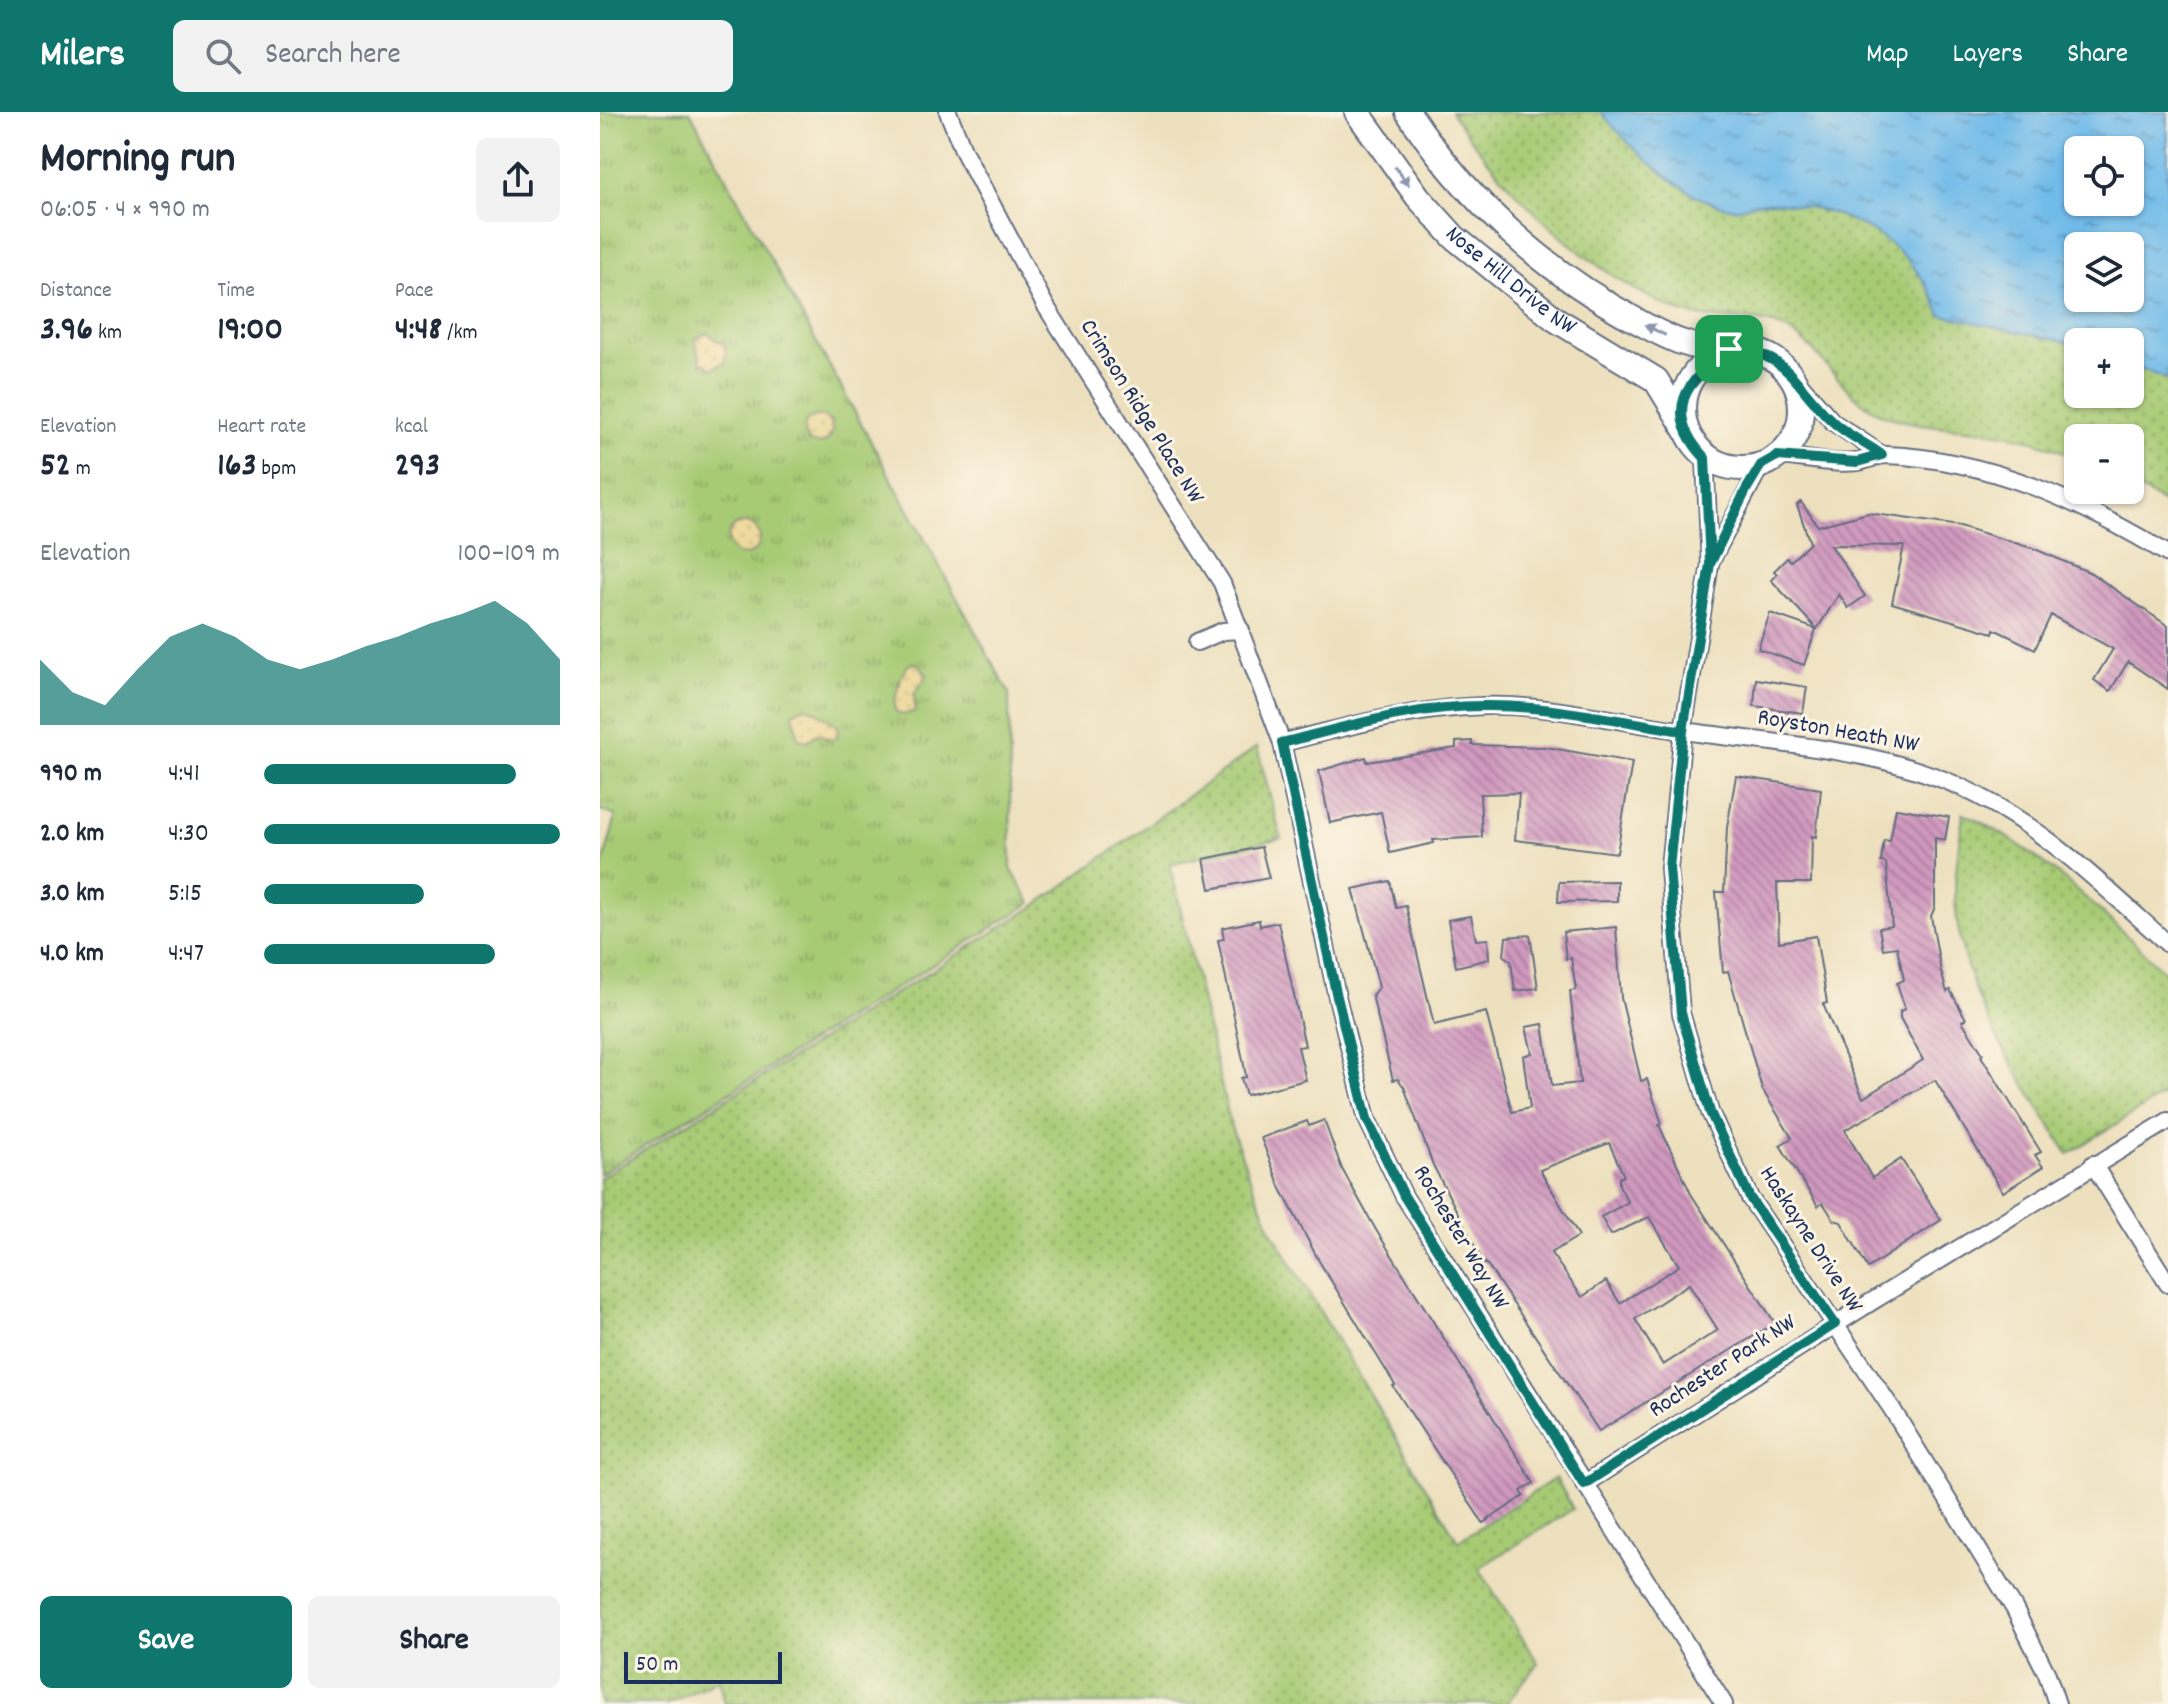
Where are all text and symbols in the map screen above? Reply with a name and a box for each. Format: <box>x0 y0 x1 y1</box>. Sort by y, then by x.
search box <box>173 20 733 92</box>
text: Milers <box>40 29 125 84</box>
icon: search <box>201 34 245 78</box>
text: Search here <box>265 35 401 78</box>
text: Map <box>1866 36 1909 76</box>
text: Layers <box>1953 36 2023 76</box>
text: Share <box>2067 36 2128 76</box>
text: Morning run <box>40 130 235 193</box>
map controls <box>2064 136 2144 504</box>
button: locate <box>2064 136 2144 216</box>
button: share <box>476 138 560 222</box>
one-way arrow <box>1393 166 1409 186</box>
text: 06:05 · 4 × 990 m <box>40 192 210 229</box>
street label: Nose Hill Drive NW <box>1436 219 1582 345</box>
button: layers <box>2064 232 2144 312</box>
text: Distance <box>40 276 112 307</box>
text: Time <box>217 276 255 307</box>
text: Pace <box>395 276 434 307</box>
text: 3.96 <box>40 307 93 356</box>
text: 19:00 <box>217 307 283 356</box>
text: 4:48 <box>395 307 442 356</box>
street label: Crimson Ridge Place NW <box>1070 313 1212 511</box>
pin <box>1695 315 1763 383</box>
text: km <box>93 318 122 349</box>
text: /km <box>442 318 478 349</box>
one-way arrow <box>1643 324 1666 337</box>
icon: arrive <box>1707 327 1751 371</box>
button: + <box>2064 328 2144 408</box>
text: Elevation <box>40 412 117 443</box>
text: Heart rate <box>217 412 306 443</box>
text: kcal <box>395 412 428 443</box>
button: − <box>2064 424 2144 504</box>
text: 52 <box>40 443 71 492</box>
text: 163 <box>217 443 257 492</box>
text: 293 <box>395 443 440 492</box>
text: m <box>71 454 91 485</box>
text: bpm <box>257 454 296 485</box>
text: Elevation <box>40 536 130 573</box>
text: 100–109 m <box>457 536 560 573</box>
street label: Royston Heath NW <box>1755 701 1922 763</box>
text: 990 m <box>40 756 102 793</box>
text: 4:41 <box>168 756 200 793</box>
text: 2.0 km <box>40 816 104 853</box>
text: 4:30 <box>168 816 209 853</box>
text: 3.0 km <box>40 876 105 913</box>
text: 5:15 <box>168 876 202 913</box>
text: 4.0 km <box>40 936 104 973</box>
text: 4:47 <box>168 936 204 973</box>
street label: Rochester Way NW <box>1403 1159 1517 1317</box>
street label: Haskayne Drive NW <box>1750 1160 1870 1320</box>
street label: Rochester Park NW <box>1643 1306 1804 1427</box>
button: Save <box>40 1596 292 1688</box>
button: Share <box>308 1596 560 1688</box>
scale bar <box>624 1648 782 1684</box>
text: 50 m <box>636 1650 678 1681</box>

